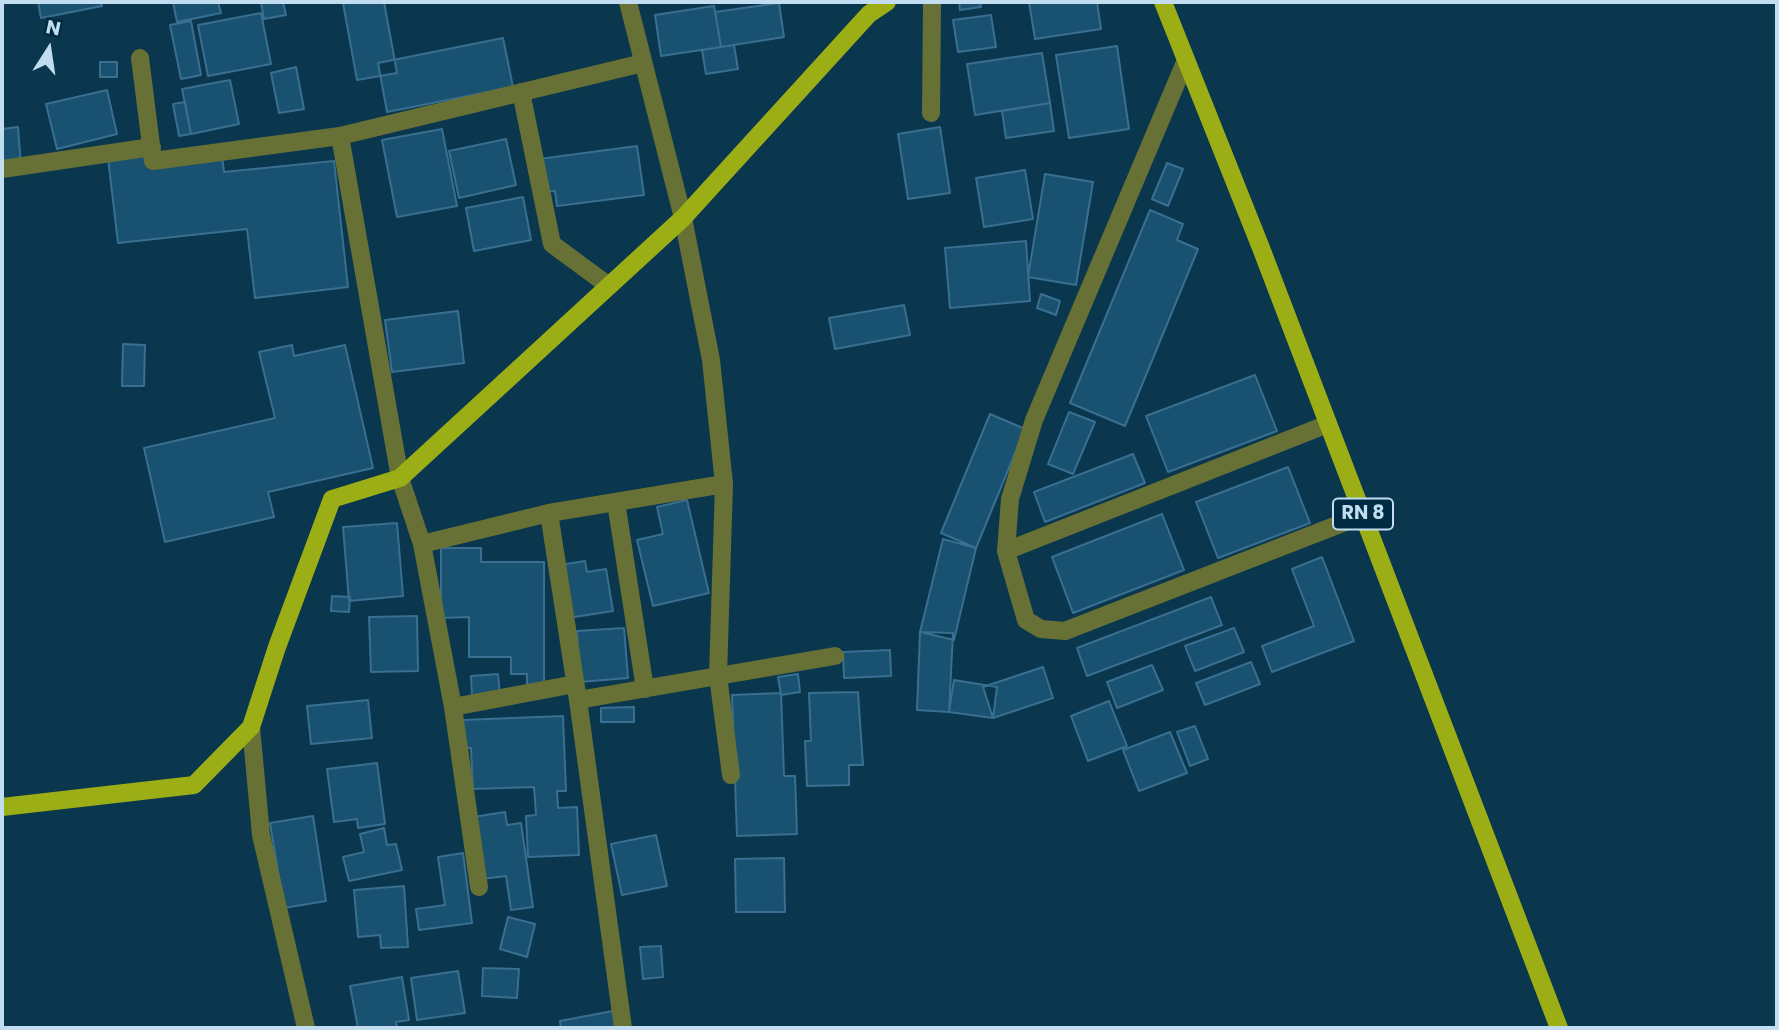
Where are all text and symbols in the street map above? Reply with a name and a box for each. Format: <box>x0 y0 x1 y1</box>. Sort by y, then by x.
text: N <box>44 13 63 43</box>
north arrow <box>14 14 84 84</box>
road number: RN 8 <box>1333 499 1393 530</box>

